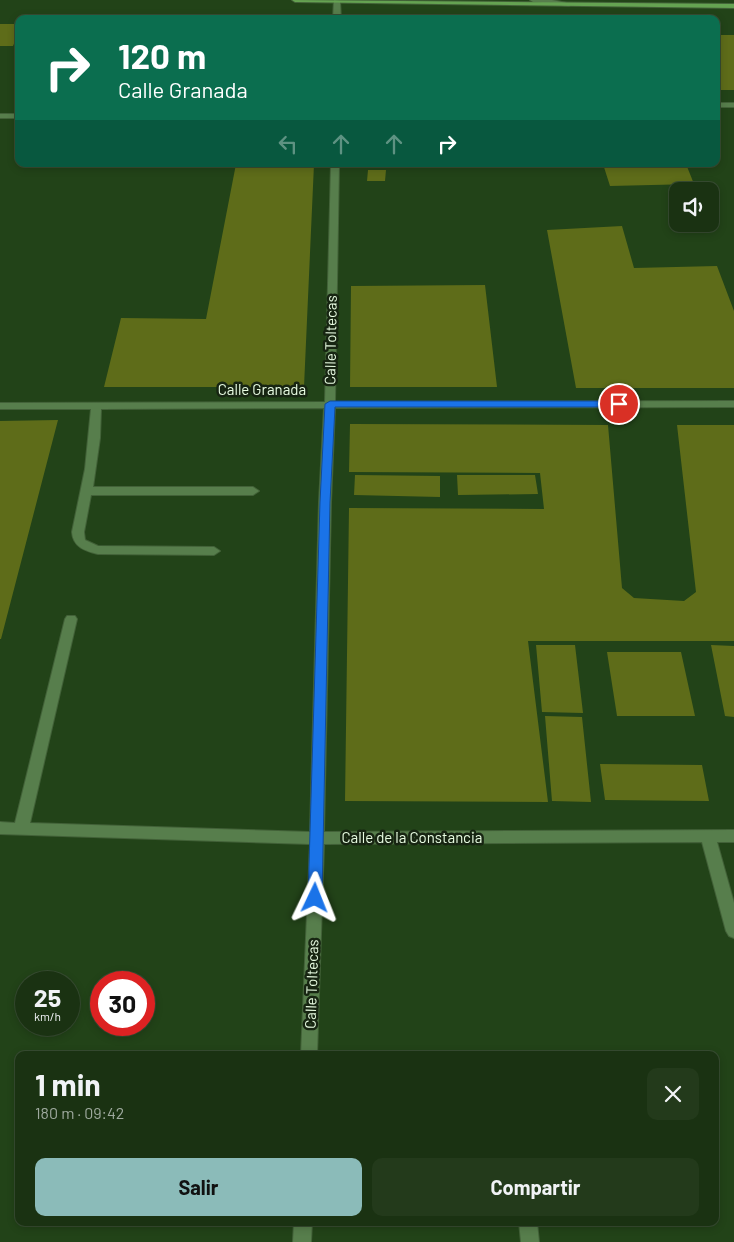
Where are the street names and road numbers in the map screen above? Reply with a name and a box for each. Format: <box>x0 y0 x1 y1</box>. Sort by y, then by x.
street label: Calle Toltecas <box>320 295 340 385</box>
street label: Calle Granada <box>218 380 306 398</box>
street label: Calle de la Constancia <box>342 828 482 846</box>
street label: Calle Toltecas <box>300 939 322 1029</box>

